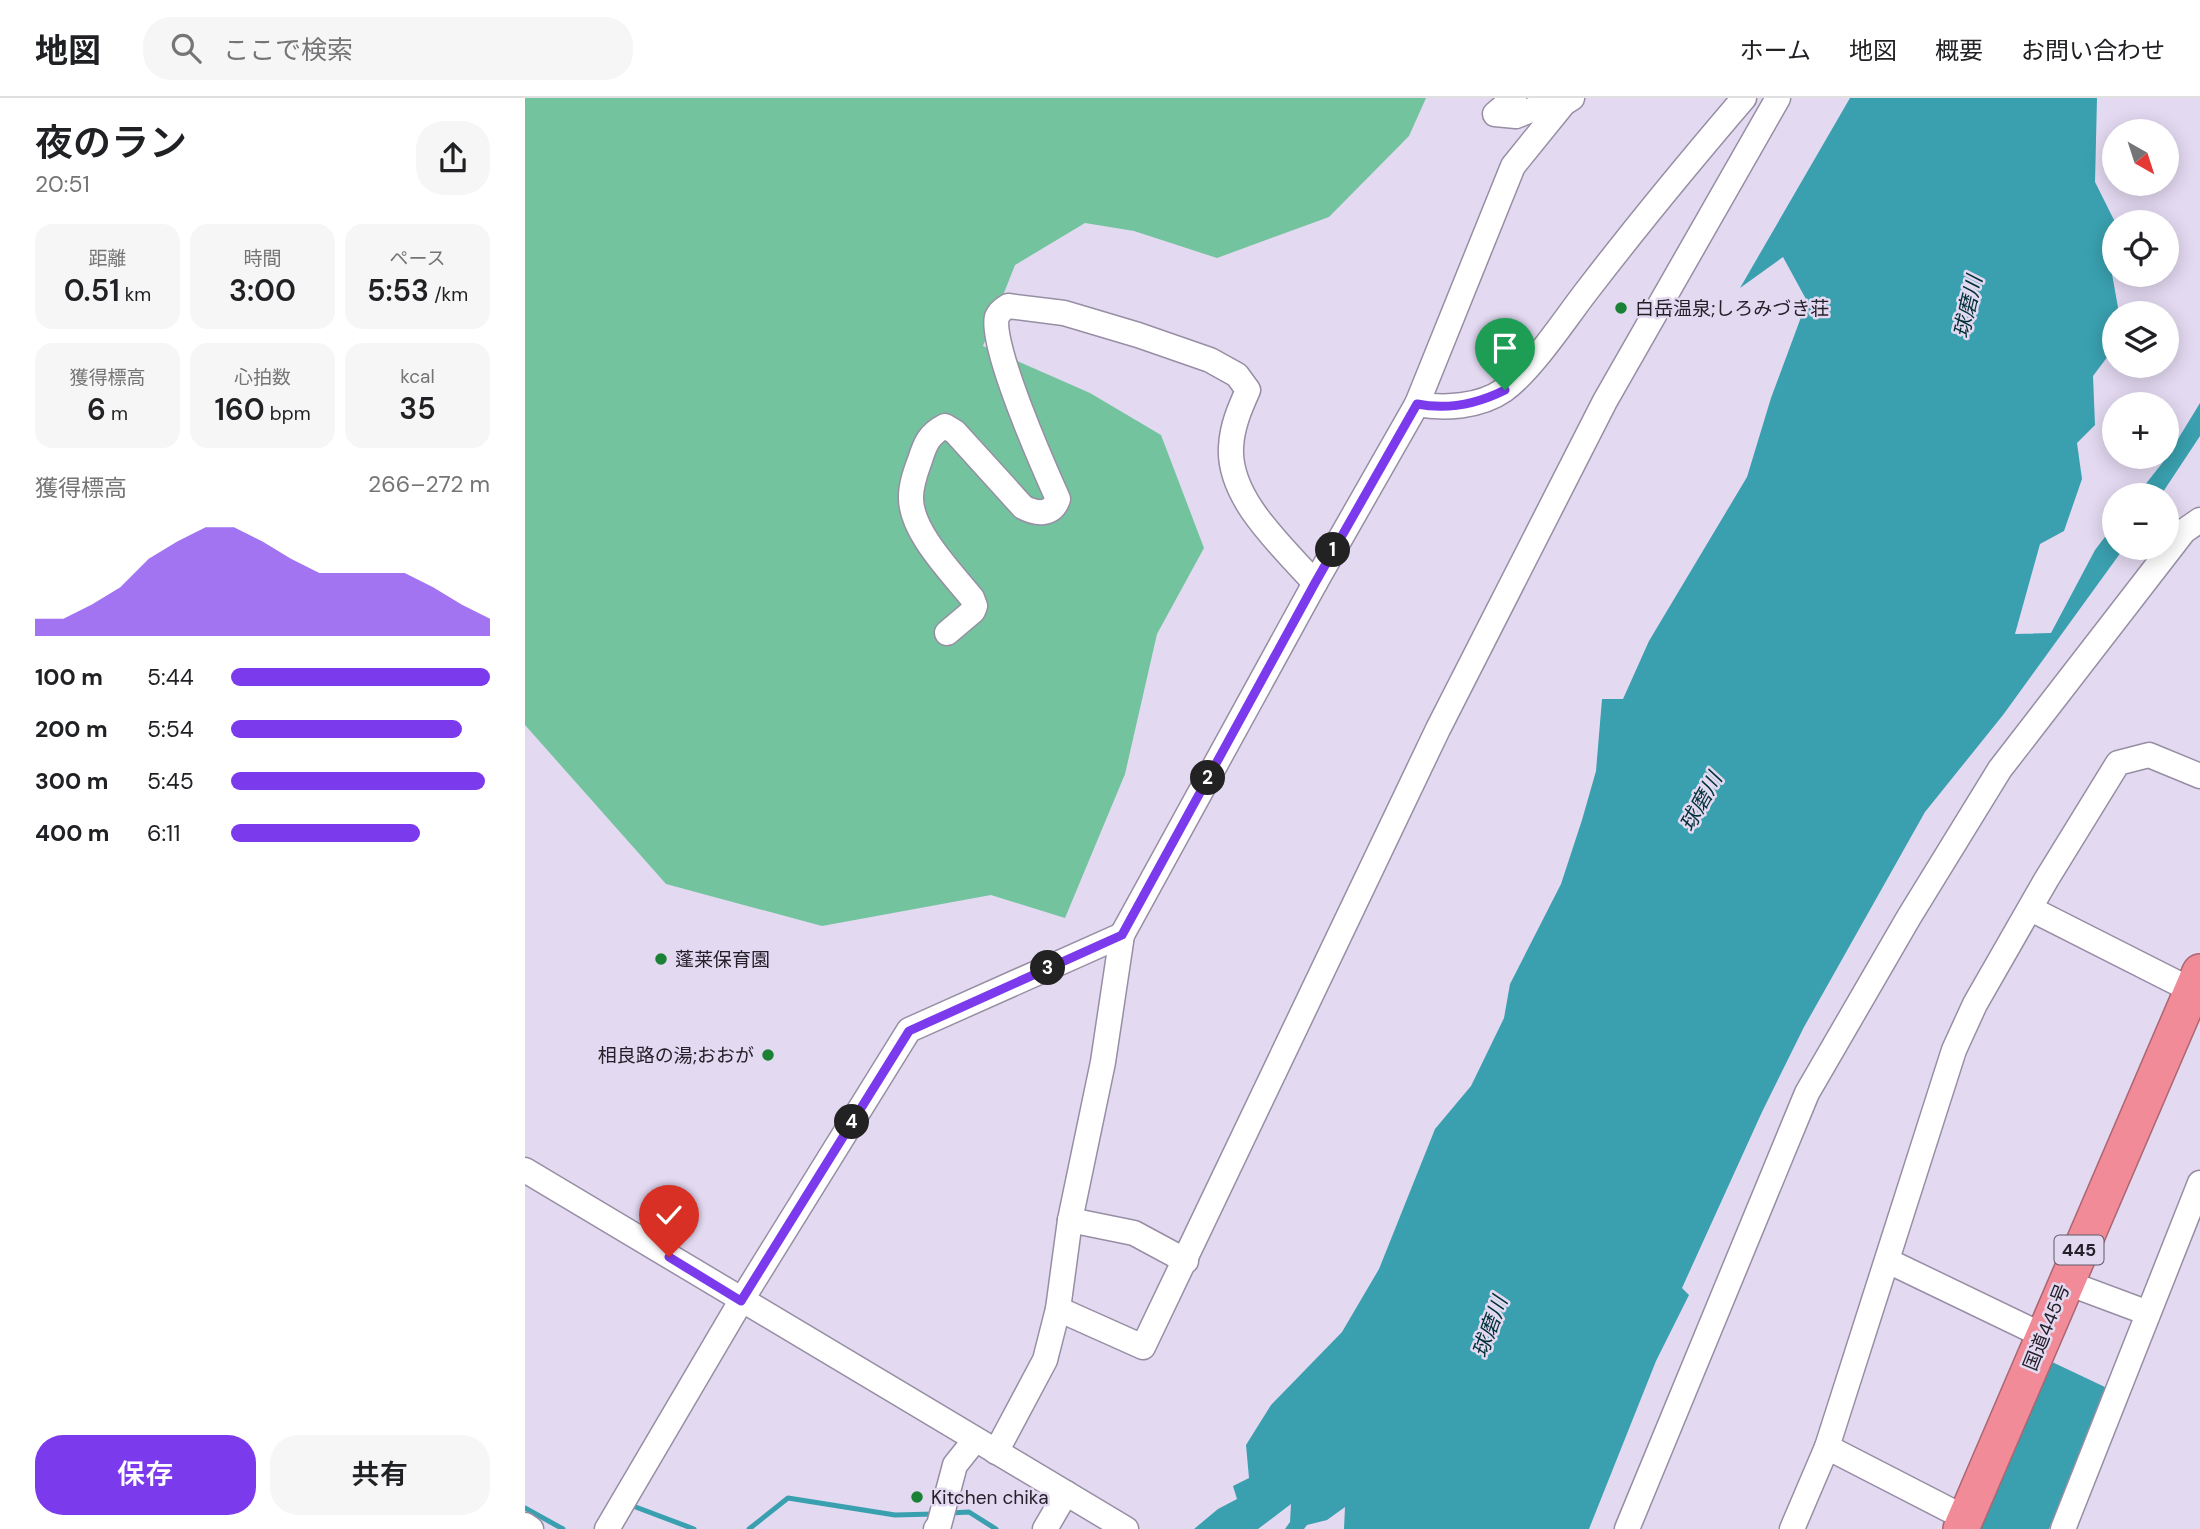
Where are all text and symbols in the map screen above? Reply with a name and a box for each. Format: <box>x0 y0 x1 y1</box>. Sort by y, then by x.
search box <box>143 17 633 80</box>
text: 地図 <box>35 29 101 72</box>
icon: search <box>167 29 205 67</box>
text: ここで検索 <box>223 33 353 67</box>
text: ホーム <box>1740 35 1811 66</box>
text: 地図 <box>1849 35 1897 66</box>
text: 概要 <box>1935 35 1983 66</box>
text: お問い合わせ <box>2021 35 2165 66</box>
text: 夜のラン <box>35 118 187 168</box>
north arrow <box>2102 119 2179 196</box>
map controls <box>2102 119 2179 560</box>
button: share <box>416 121 490 195</box>
text: 20:51 <box>35 169 90 199</box>
button: locate <box>2102 210 2179 287</box>
text: 距離 <box>88 246 127 271</box>
text: 時間 <box>243 246 282 271</box>
text: ペース <box>389 246 446 271</box>
text: 0.51 <box>64 271 120 310</box>
text: 3:00 <box>229 271 296 310</box>
text: 5:53 <box>367 271 429 310</box>
water label: 球磨川 <box>1947 271 1989 341</box>
text: km <box>120 282 151 307</box>
text: /km <box>429 282 468 307</box>
place label: 白岳温泉;しろみづき荘 <box>1635 296 1829 321</box>
marker: 白岳温泉;しろみづき荘 <box>1613 300 1629 316</box>
button: layers <box>2102 301 2179 378</box>
pin <box>1475 318 1535 390</box>
icon: arrive <box>1486 329 1524 367</box>
text: kcal <box>400 364 435 389</box>
text: 獲得標高 <box>69 365 146 390</box>
text: 心拍数 <box>234 365 291 390</box>
text: 35 <box>399 389 436 428</box>
text: 6 <box>87 390 106 429</box>
text: 160 <box>214 390 265 429</box>
button: + <box>2102 392 2179 469</box>
text: m <box>106 401 128 426</box>
text: bpm <box>265 401 311 426</box>
text: 266–272 m <box>368 469 490 499</box>
text: 獲得標高 <box>35 473 127 503</box>
button: − <box>2102 483 2179 560</box>
pin: 1 <box>1315 532 1351 568</box>
text: 1 <box>1329 537 1336 562</box>
text: 100 m <box>35 662 103 692</box>
text: 5:44 <box>147 662 194 692</box>
text: 200 m <box>35 714 108 744</box>
text: 5:54 <box>147 714 194 744</box>
pin: 2 <box>1191 760 1225 796</box>
text: 2 <box>1202 765 1213 790</box>
text: 300 m <box>35 766 108 796</box>
text: 5:45 <box>147 766 194 796</box>
water label: 球磨川 <box>1673 766 1729 836</box>
text: 400 m <box>35 818 109 848</box>
text: 6:11 <box>147 818 180 848</box>
place label: 蓬莱保育園 <box>675 947 770 972</box>
pin: 3 <box>1030 950 1065 986</box>
marker: 蓬莱保育園 <box>653 951 669 967</box>
text: 3 <box>1042 955 1053 980</box>
place label: 相良路の湯;おおが <box>598 1043 754 1068</box>
marker: 相良路の湯;おおが <box>760 1047 776 1063</box>
pin: 4 <box>835 1104 869 1140</box>
text: 4 <box>845 1109 858 1134</box>
pin <box>639 1185 699 1257</box>
icon: check <box>650 1196 688 1234</box>
road number: 445 <box>2055 1236 2103 1265</box>
street label: 国道445号 <box>2018 1280 2075 1374</box>
water label: 球磨川 <box>1466 1291 1515 1361</box>
button: 保存 <box>35 1435 256 1515</box>
button: 共有 <box>270 1435 490 1515</box>
place label: Kitchen chika <box>931 1485 1049 1510</box>
marker: Kitchen chika <box>909 1489 925 1505</box>

